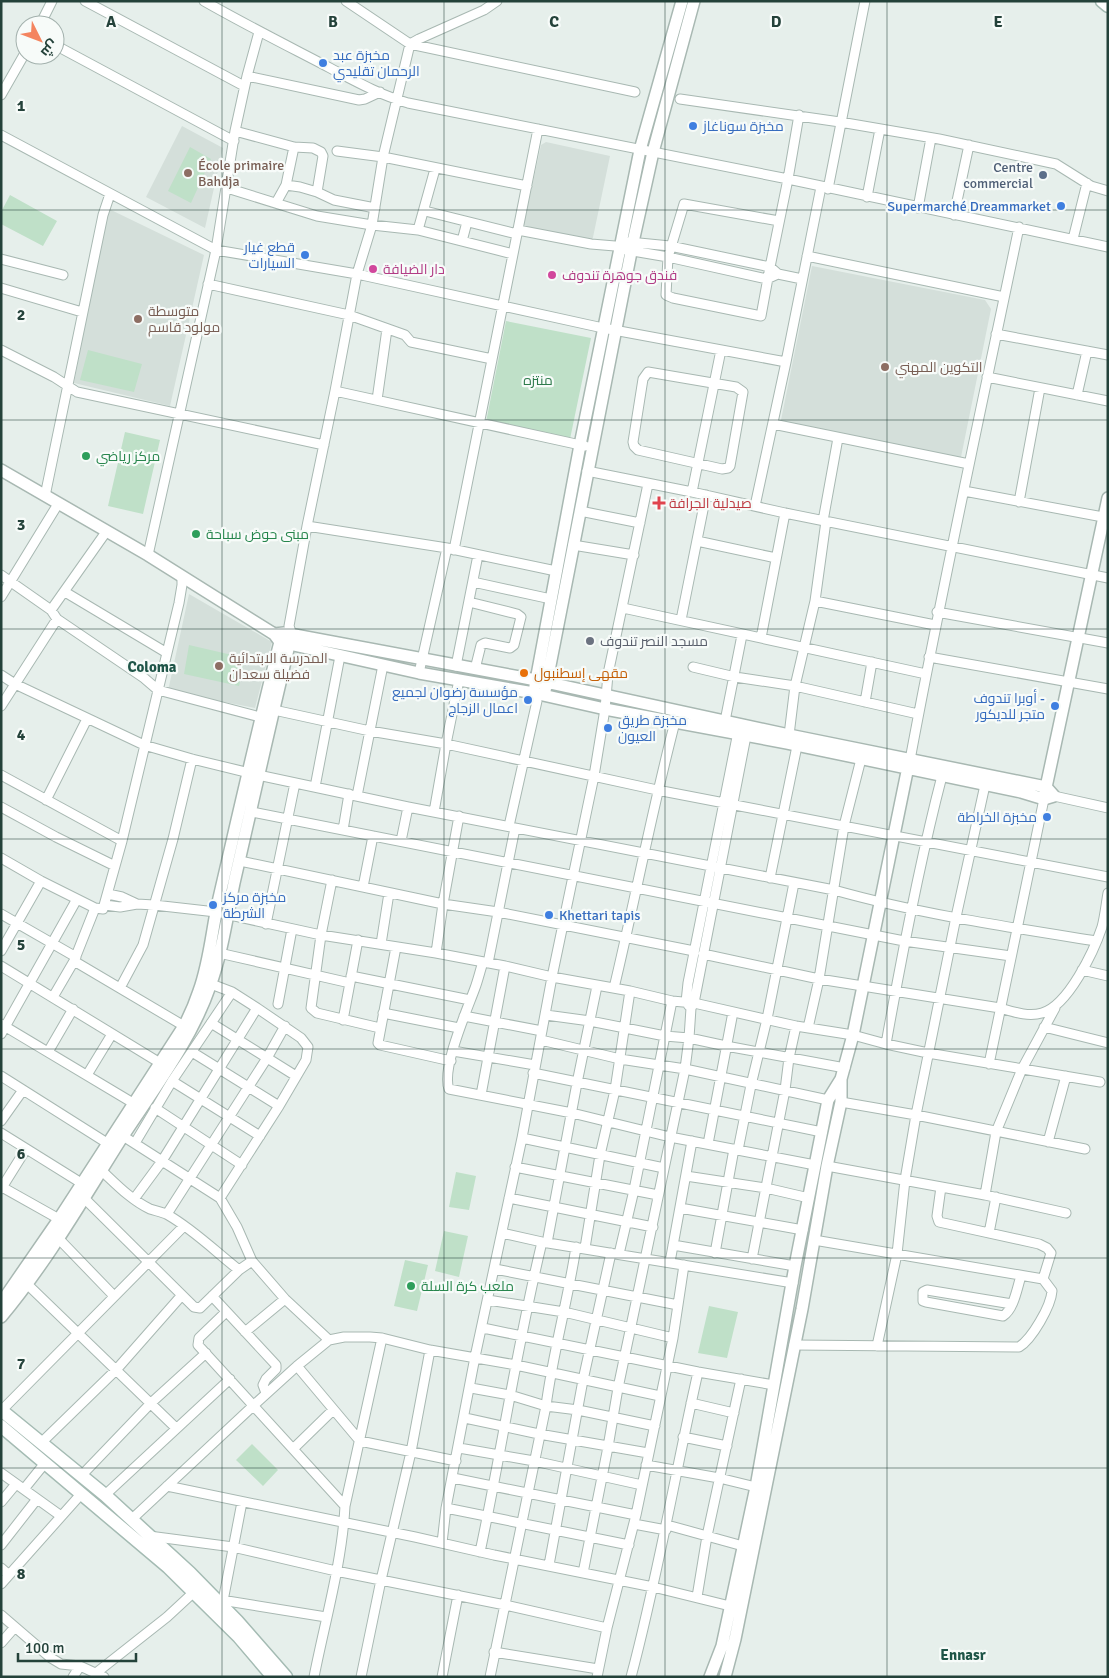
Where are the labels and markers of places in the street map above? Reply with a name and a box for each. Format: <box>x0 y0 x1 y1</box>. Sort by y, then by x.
place label: مخبزة عبد الرحمان تقليدي <box>333 47 420 83</box>
marker: مخبزة عبد الرحمان تقليدي <box>317 57 329 69</box>
place label: مخبزة سوناغاز <box>702 118 784 135</box>
marker: مخبزة سوناغاز <box>687 120 699 132</box>
place label: École primaire Bahdja <box>198 157 284 190</box>
place label: Centre commercial <box>963 159 1033 192</box>
marker: École primaire Bahdja <box>182 167 194 179</box>
marker: Centre commercial <box>1037 169 1049 181</box>
place label: Supermarché Dreammarket <box>887 198 1051 215</box>
marker: Supermarché Dreammarket <box>1055 200 1067 212</box>
place label: قطع غيار السيارات <box>243 239 295 272</box>
marker: قطع غيار السيارات <box>299 249 311 261</box>
place label: دار الضيافة <box>383 261 445 278</box>
marker: دار الضيافة <box>367 263 379 275</box>
place label: فندق جوهرة تندوف <box>562 267 677 284</box>
marker: فندق جوهرة تندوف <box>546 269 558 281</box>
place label: متوسطة مولود قاسم <box>148 303 220 337</box>
marker: متوسطة مولود قاسم <box>132 313 144 325</box>
place label: التكوين المهني <box>895 359 983 379</box>
marker: التكوين المهني <box>879 361 891 373</box>
place label: مركز رياضي <box>96 448 160 467</box>
marker: مركز رياضي <box>80 450 92 462</box>
place label: صيدلية الجرافة <box>669 495 752 512</box>
marker: صيدلية الجرافة <box>653 497 665 509</box>
place label: مبنى حوض سباحة <box>206 526 309 543</box>
marker: مبنى حوض سباحة <box>190 528 202 540</box>
place label: مسجد النصر تندوف <box>600 633 708 650</box>
marker: مسجد النصر تندوف <box>584 635 596 647</box>
place label: المدرسة الابتدائية فضيلة سعدان <box>229 650 328 683</box>
marker: المدرسة الابتدائية فضيلة سعدان <box>213 660 225 672</box>
place label: مقهى إسطنبول <box>534 665 628 682</box>
marker: مقهى إسطنبول <box>518 667 530 679</box>
place label: مؤسسة رضوان لجميع اعمال الزجاج <box>392 684 518 717</box>
place label: أوبرا تندوف - متجر للديكور <box>973 689 1045 723</box>
marker: مؤسسة رضوان لجميع اعمال الزجاج <box>522 694 534 706</box>
marker: أوبرا تندوف - متجر للديكور <box>1049 700 1061 712</box>
place label: مخبزة طريق العيون <box>618 712 687 745</box>
marker: مخبزة طريق العيون <box>602 722 614 734</box>
place label: مخبزة الخراطة <box>957 809 1037 826</box>
marker: مخبزة الخراطة <box>1041 811 1053 823</box>
place label: مخبزة مركز الشرطة <box>222 889 286 922</box>
marker: مخبزة مركز الشرطة <box>207 899 219 911</box>
place label: Khettari tapis <box>559 907 640 924</box>
marker: Khettari tapis <box>543 909 555 921</box>
place label: ملعب كرة السلة <box>421 1278 514 1295</box>
marker: ملعب كرة السلة <box>405 1280 417 1292</box>

